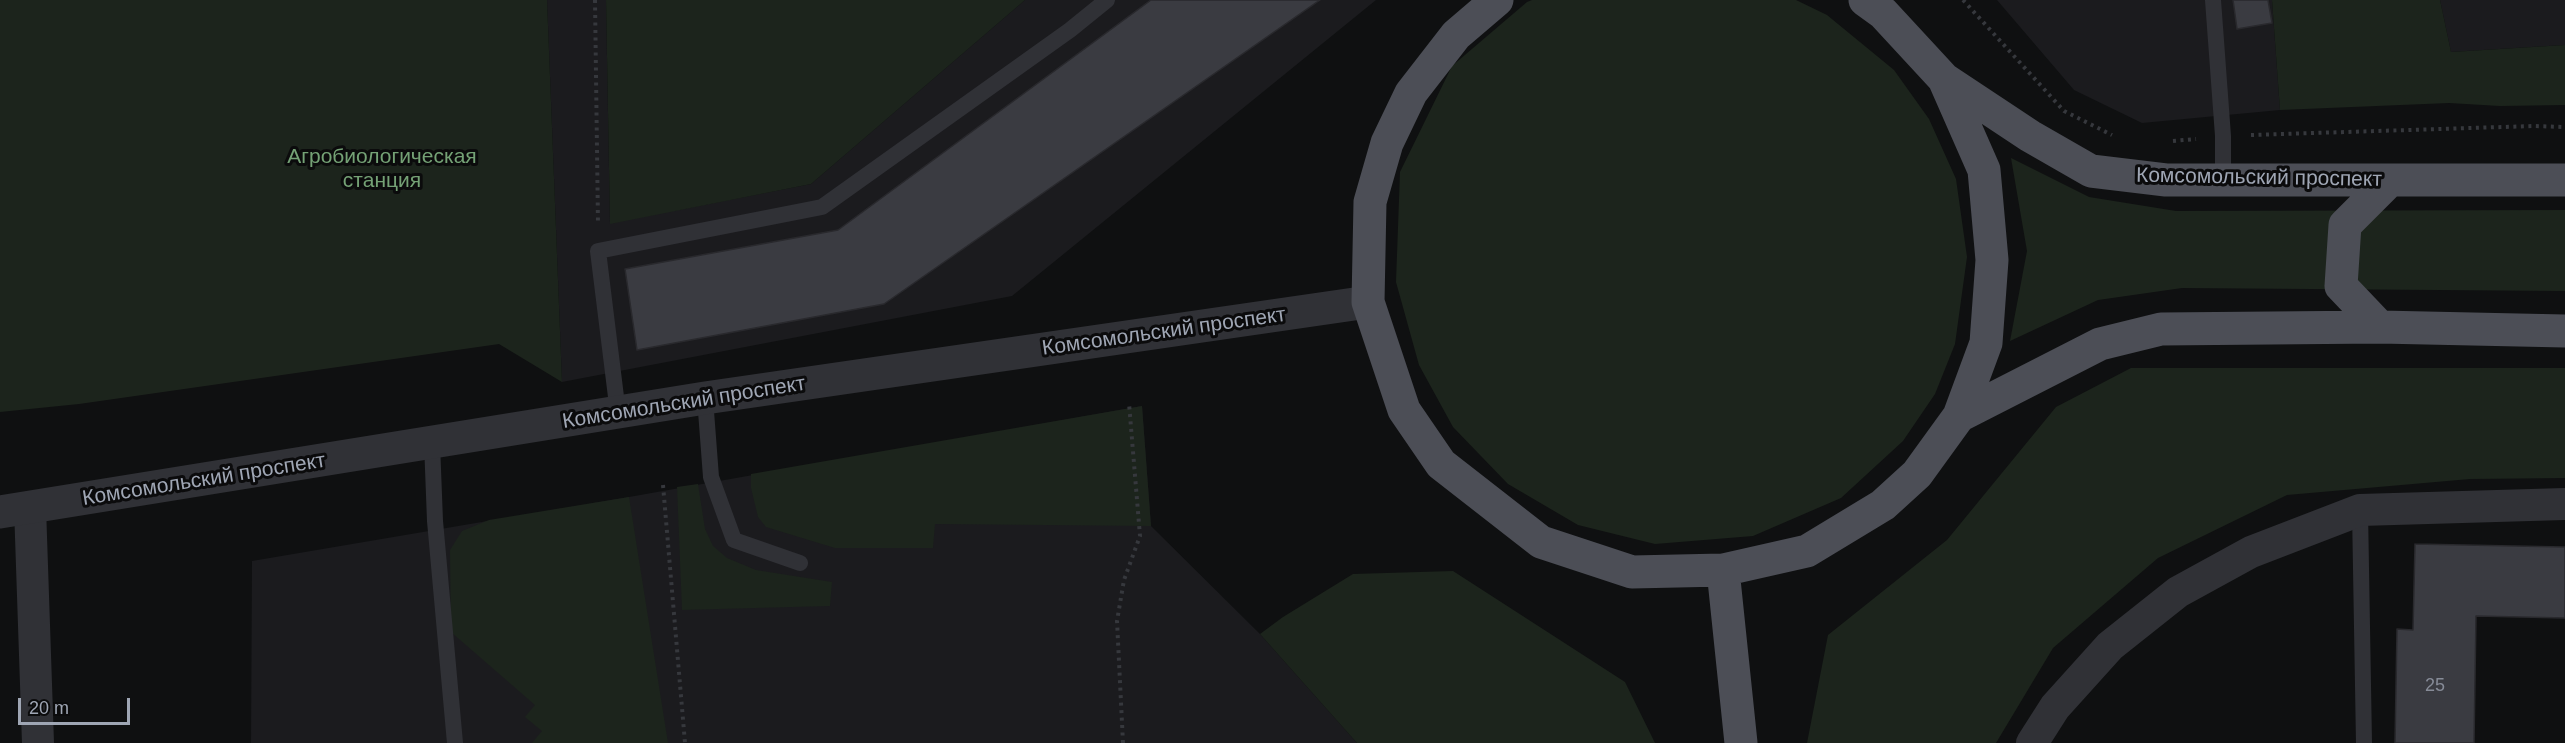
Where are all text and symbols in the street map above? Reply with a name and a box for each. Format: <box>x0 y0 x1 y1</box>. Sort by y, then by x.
park label: Агробиологическая станция <box>287 144 477 194</box>
street label: Комсомольский проспект <box>2136 163 2382 193</box>
street label: Комсомольский проспект <box>1040 302 1288 362</box>
street label: Комсомольский проспект <box>561 371 807 435</box>
street label: Комсомольский проспект <box>81 448 327 512</box>
house number: 25 <box>2425 675 2445 697</box>
scale bar <box>21 686 134 724</box>
text: 20 m <box>29 698 69 718</box>

